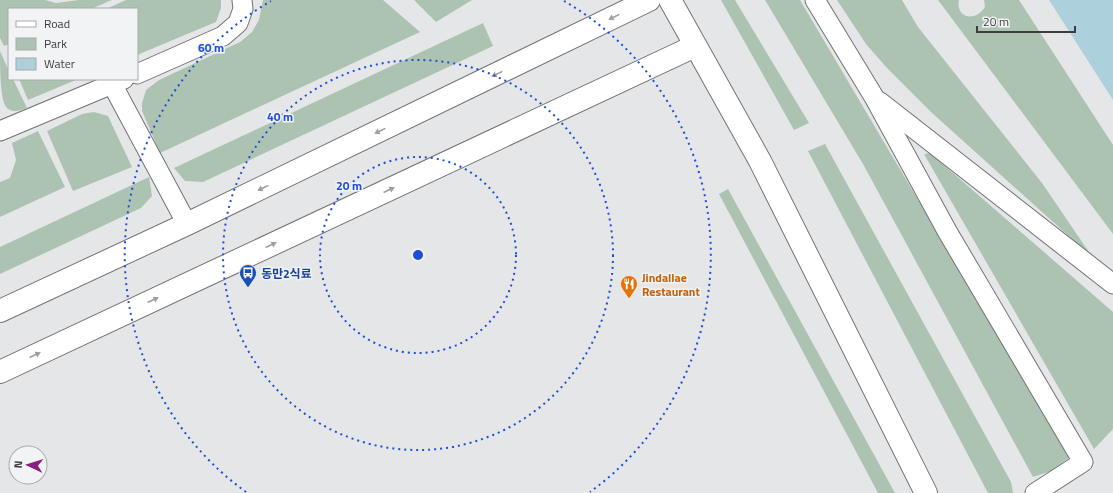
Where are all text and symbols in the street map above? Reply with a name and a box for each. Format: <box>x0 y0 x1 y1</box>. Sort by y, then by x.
legend <box>8 8 138 80</box>
scale bar <box>977 8 1075 34</box>
text: 20 m <box>983 12 1009 31</box>
text: Road <box>44 14 70 33</box>
one-way arrow <box>608 14 619 20</box>
text: Park <box>44 34 67 53</box>
text: 60 m <box>198 38 224 57</box>
text: Water <box>44 54 75 73</box>
one-way arrow <box>491 71 502 77</box>
text: 40 m <box>267 107 293 126</box>
one-way arrow <box>374 128 386 134</box>
text: 20 m <box>336 176 362 195</box>
one-way arrow <box>257 185 269 191</box>
one-way arrow <box>383 187 394 193</box>
one-way arrow <box>265 242 277 248</box>
centre of rings <box>411 248 425 262</box>
bus stop icon: 동만2식료 <box>238 263 258 288</box>
place label: 동만2식료 <box>261 264 312 283</box>
place label: Jindallae Restaurant <box>642 268 700 301</box>
restaurant icon: Jindallae Restaurant <box>619 274 639 299</box>
one-way arrow <box>147 297 159 303</box>
one-way arrow <box>30 352 41 358</box>
north arrow <box>8 445 48 485</box>
text: N <box>10 460 26 469</box>

